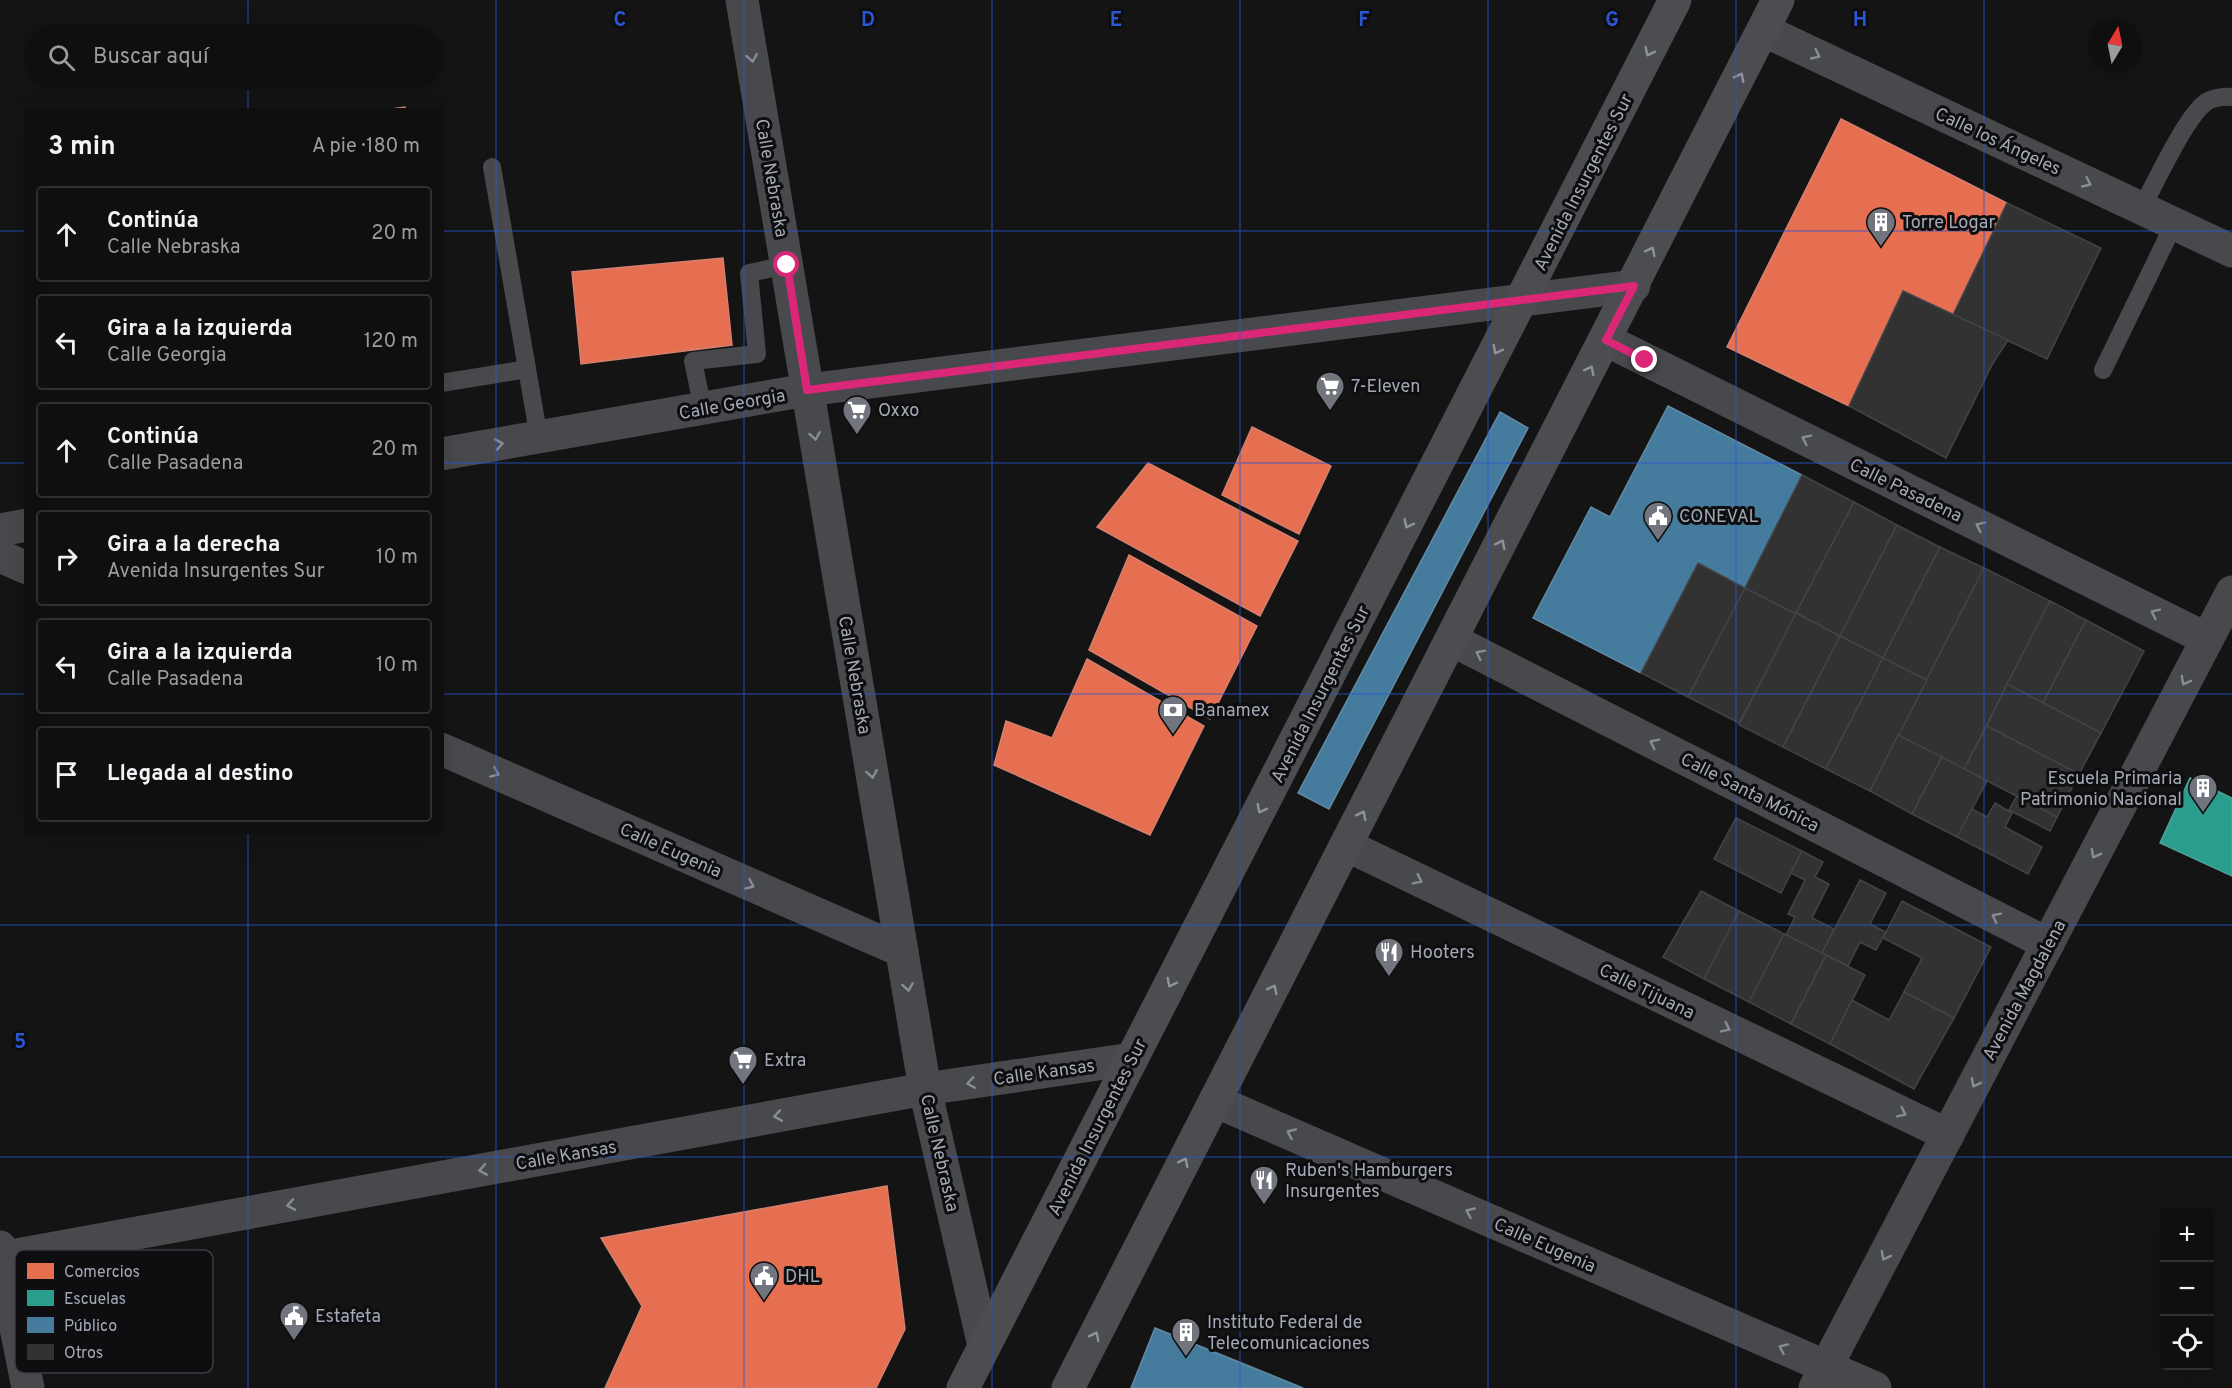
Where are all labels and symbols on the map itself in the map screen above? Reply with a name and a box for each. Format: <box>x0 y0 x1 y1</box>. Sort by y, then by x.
text: C <box>614 8 626 34</box>
text: D <box>861 8 875 34</box>
text: E <box>1110 8 1122 34</box>
text: F <box>1358 8 1370 34</box>
text: G <box>1605 8 1619 34</box>
text: H <box>1853 8 1867 34</box>
north arrow <box>2088 18 2142 72</box>
one-way arrow <box>1644 46 1656 57</box>
one-way arrow <box>1810 47 1821 59</box>
one-way arrow <box>745 52 758 62</box>
one-way arrow <box>1732 72 1744 83</box>
street label: Avenida Insurgentes Sur <box>1530 90 1639 275</box>
street label: Calle los Ángeles <box>1931 101 2065 182</box>
street label: Calle Nebraska <box>749 117 792 239</box>
one-way arrow <box>2081 176 2092 188</box>
building icon: Torre Logar <box>1865 206 1897 248</box>
place label: Torre Logar <box>1902 212 1996 235</box>
one-way arrow <box>1644 246 1656 257</box>
route start <box>773 251 799 277</box>
one-way arrow <box>1492 344 1504 355</box>
route end <box>1631 346 1657 372</box>
one-way arrow <box>1583 366 1594 377</box>
supermarket icon: 7-Eleven <box>1314 370 1346 412</box>
place label: 7-Eleven <box>1351 376 1420 399</box>
street label: Calle Georgia <box>677 385 787 426</box>
supermarket icon: Oxxo <box>841 394 873 436</box>
place label: Oxxo <box>878 400 919 423</box>
one-way arrow <box>809 432 821 441</box>
one-way arrow <box>1801 435 1812 447</box>
one-way arrow <box>494 439 503 451</box>
street label: Calle Pasadena <box>1845 454 1965 529</box>
public building icon: CONEVAL <box>1642 500 1674 542</box>
place label: CONEVAL <box>1679 506 1759 529</box>
one-way arrow <box>1403 517 1415 528</box>
one-way arrow <box>1976 522 1987 534</box>
one-way arrow <box>1494 539 1506 550</box>
street label: Avenida Insurgentes Sur <box>1267 602 1376 787</box>
one-way arrow <box>2150 609 2161 620</box>
street label: Calle Nebraska <box>832 614 875 736</box>
one-way arrow <box>1475 650 1486 662</box>
one-way arrow <box>2181 675 2192 686</box>
bank icon: Banamex <box>1157 694 1189 736</box>
place label: Banamex <box>1194 700 1270 723</box>
one-way arrow <box>1649 739 1660 750</box>
street label: Calle Santa Mónica <box>1676 748 1823 838</box>
one-way arrow <box>488 766 499 778</box>
one-way arrow <box>865 768 878 778</box>
place label: Escuela Primaria Patrimonio Nacional <box>2020 768 2182 812</box>
building icon: Escuela Primaria Patrimonio Nacional <box>2187 772 2219 814</box>
one-way arrow <box>1256 803 1268 814</box>
one-way arrow <box>1354 811 1366 822</box>
street label: Calle Eugenia <box>616 819 725 884</box>
one-way arrow <box>2091 848 2102 858</box>
one-way arrow <box>1411 873 1422 885</box>
one-way arrow <box>744 878 755 890</box>
one-way arrow <box>1991 913 2002 925</box>
street label: Avenida Magdalena <box>1978 916 2072 1065</box>
restaurant icon: Hooters <box>1373 936 1405 978</box>
place label: Hooters <box>1410 942 1475 965</box>
street label: Calle Tijuana <box>1595 959 1698 1025</box>
one-way arrow <box>1167 976 1179 987</box>
one-way arrow <box>901 982 913 991</box>
one-way arrow <box>1265 984 1277 995</box>
one-way arrow <box>1719 1021 1730 1033</box>
text: 5 <box>14 1030 26 1056</box>
street label: Avenida Insurgentes Sur <box>1044 1035 1153 1220</box>
supermarket icon: Extra <box>727 1044 759 1086</box>
place label: Extra <box>764 1050 806 1073</box>
street label: Calle Kansas <box>992 1055 1096 1092</box>
one-way arrow <box>966 1076 975 1088</box>
one-way arrow <box>1971 1077 1983 1088</box>
street label: Calle Nebraska <box>914 1092 963 1214</box>
one-way arrow <box>1895 1105 1906 1117</box>
one-way arrow <box>774 1109 784 1122</box>
one-way arrow <box>1286 1129 1297 1141</box>
street label: Calle Kansas <box>514 1136 619 1177</box>
one-way arrow <box>1176 1158 1188 1169</box>
place label: Ruben's Hamburgers Insurgentes <box>1285 1160 1453 1204</box>
one-way arrow <box>479 1163 489 1176</box>
restaurant icon: Ruben's Hamburgers Insurgentes <box>1248 1164 1280 1206</box>
one-way arrow <box>287 1198 296 1210</box>
one-way arrow <box>1465 1207 1476 1219</box>
street label: Calle Eugenia <box>1490 1214 1599 1279</box>
one-way arrow <box>1881 1249 1892 1260</box>
legend <box>15 1250 213 1373</box>
public building icon: DHL <box>748 1260 780 1302</box>
text: Comercios <box>64 1263 140 1283</box>
place label: DHL <box>785 1266 820 1289</box>
text: Escuelas <box>64 1290 126 1310</box>
public building icon: Estafeta <box>278 1300 310 1342</box>
place label: Estafeta <box>315 1306 381 1329</box>
place label: Instituto Federal de Telecomunicaciones <box>1207 1312 1370 1356</box>
building icon: Instituto Federal de Telecomunicaciones <box>1170 1316 1202 1358</box>
text: Público <box>64 1317 117 1337</box>
one-way arrow <box>1088 1332 1099 1342</box>
text: Otros <box>64 1344 103 1364</box>
one-way arrow <box>1778 1344 1789 1356</box>

